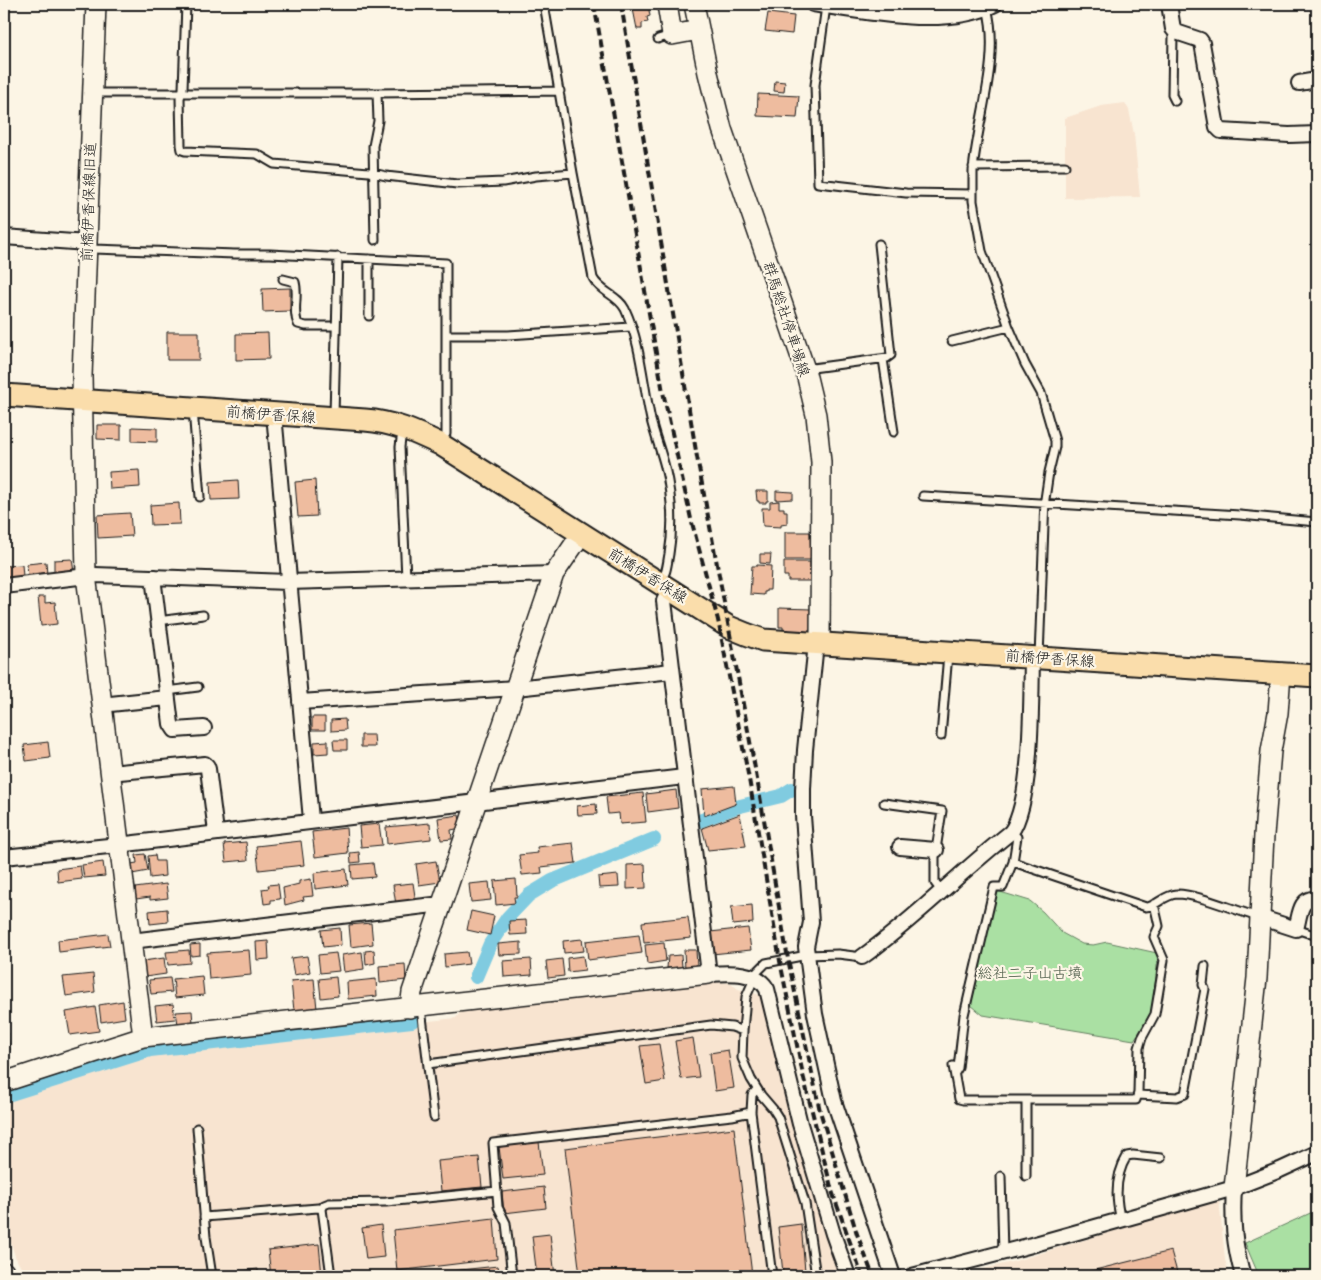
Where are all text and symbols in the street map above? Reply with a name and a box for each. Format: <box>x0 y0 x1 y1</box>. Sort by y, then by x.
street label: 前橋伊香保線旧道 <box>75 142 101 262</box>
street label: 群馬総社停車場線 <box>758 259 816 379</box>
street label: 前橋伊香保線 <box>225 400 317 428</box>
street label: 前橋伊香保線 <box>604 542 692 608</box>
street label: 前橋伊香保線 <box>1004 644 1096 672</box>
park label: 総社二子山古墳 <box>977 962 1083 983</box>

